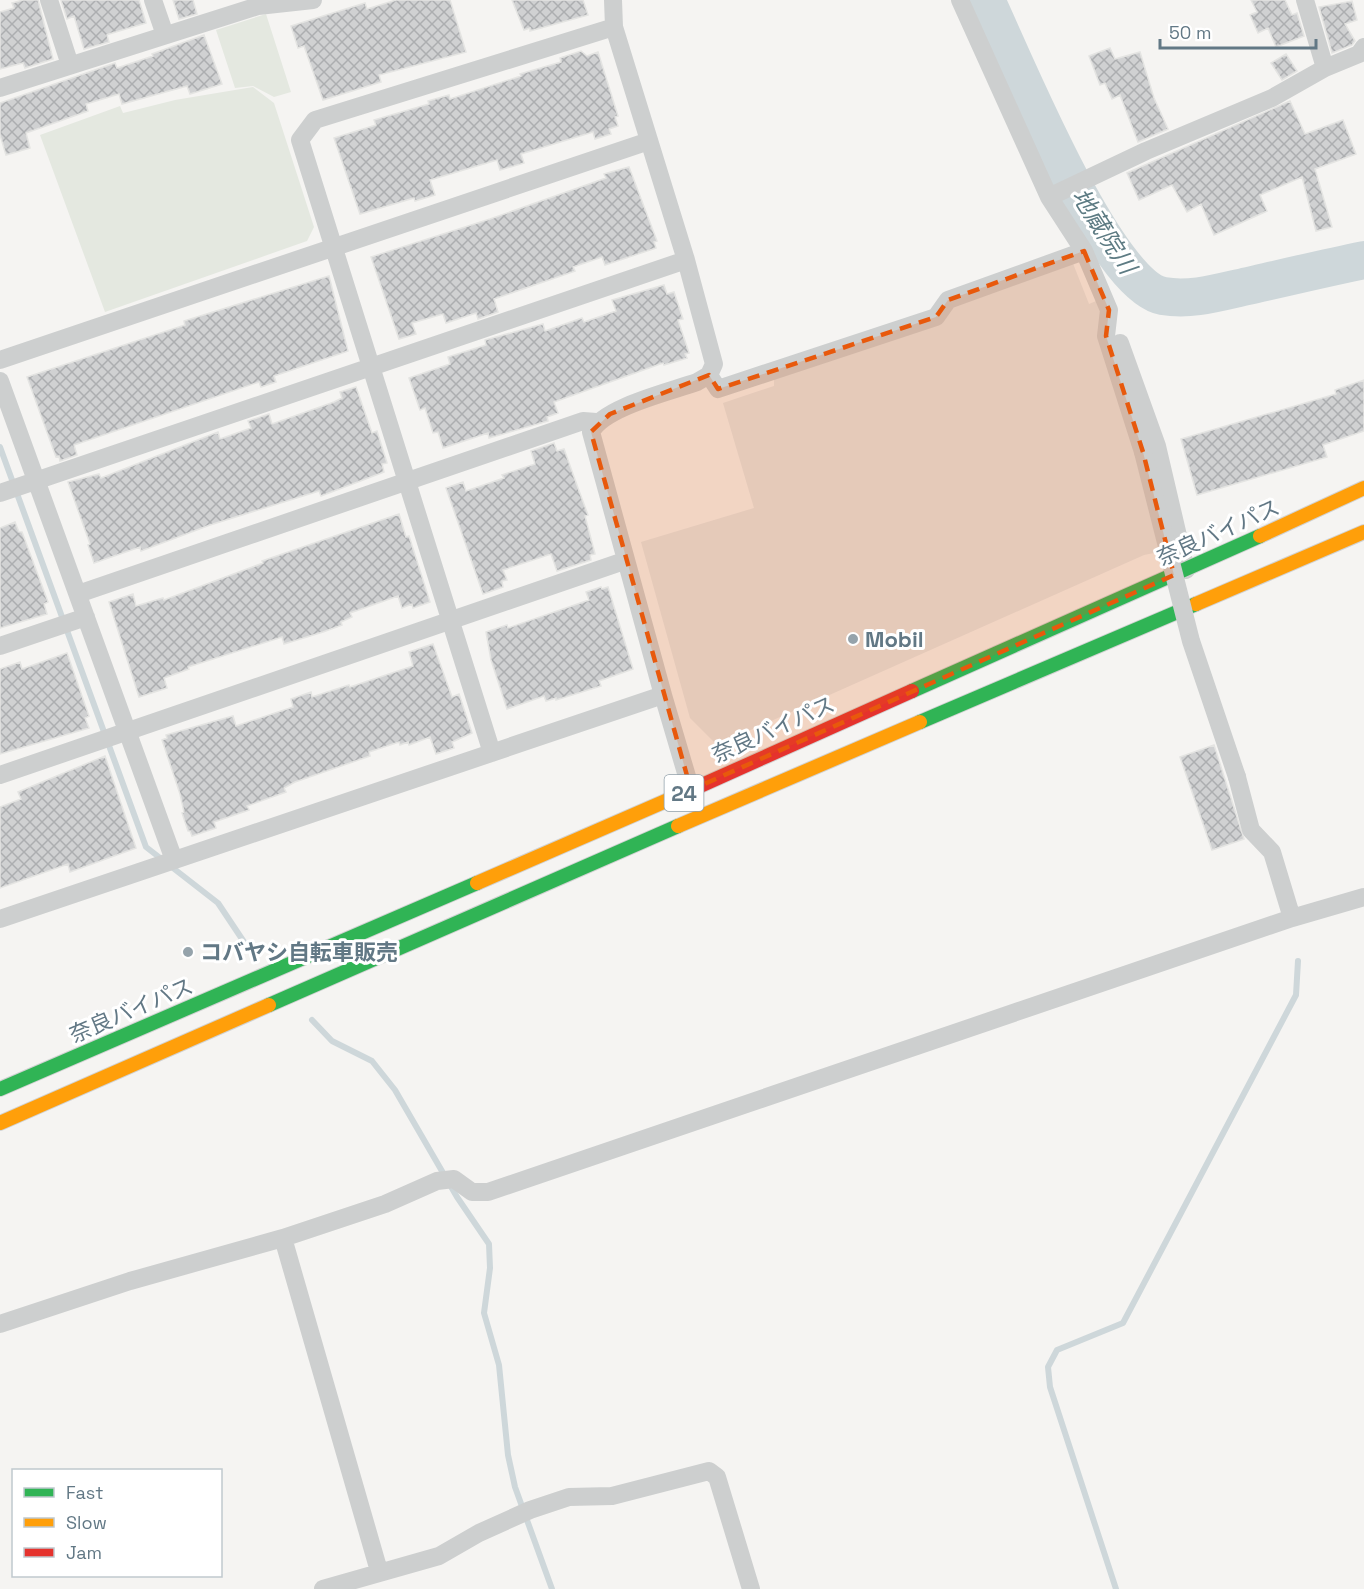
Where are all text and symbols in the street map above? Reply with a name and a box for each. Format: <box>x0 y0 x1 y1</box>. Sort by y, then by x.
scale bar <box>1160 12 1316 50</box>
text: 50 m <box>1169 21 1211 44</box>
water label: 地蔵院川 <box>1065 182 1145 282</box>
street label: 奈良バイパス <box>1152 492 1284 572</box>
place label: Mobil <box>865 625 924 653</box>
marker: Mobil <box>846 632 860 646</box>
street label: 奈良バイパス <box>707 689 839 769</box>
road number: 24 <box>664 775 704 811</box>
place label: コバヤシ自転車販売 <box>200 938 398 966</box>
marker: コバヤシ自転車販売 <box>181 945 195 959</box>
street label: 奈良バイパス <box>65 971 197 1049</box>
legend <box>12 1469 222 1577</box>
text: Fast <box>66 1481 103 1504</box>
text: Slow <box>66 1511 107 1534</box>
text: Jam <box>66 1541 102 1564</box>

